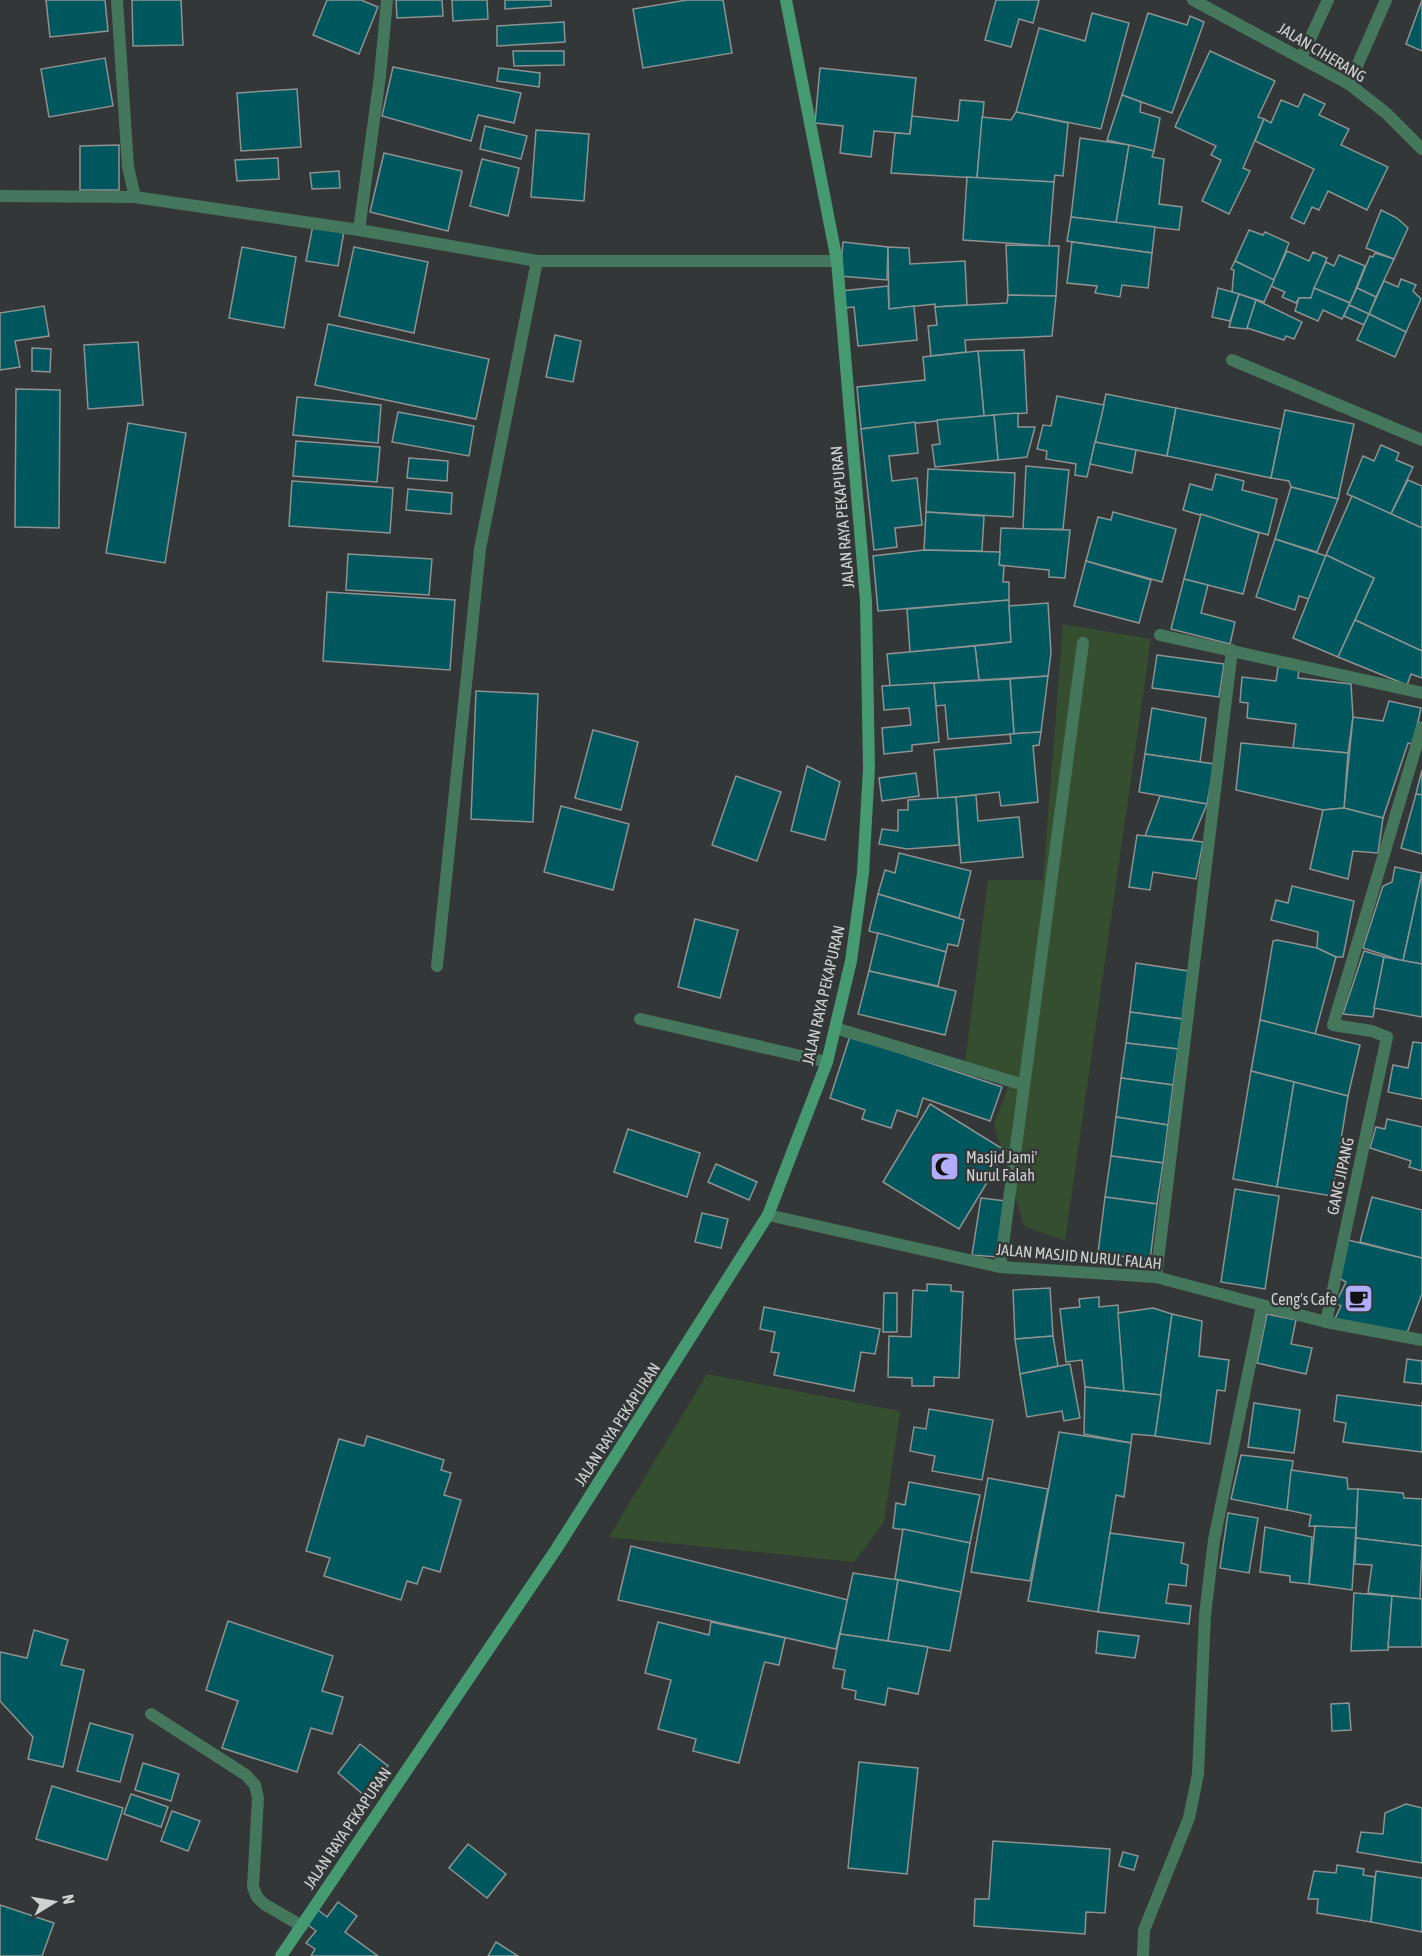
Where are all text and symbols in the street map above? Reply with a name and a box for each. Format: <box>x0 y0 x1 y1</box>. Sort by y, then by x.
street label: JALAN CIHERANG <box>1275 19 1369 85</box>
street label: JALAN RAYA PEKAPURAN <box>827 445 857 589</box>
street label: JALAN RAYA PEKAPURAN <box>798 923 848 1067</box>
street label: GANG JIPANG <box>1323 1136 1357 1216</box>
place label: Masjid Jami' Nurul Falah <box>966 1148 1038 1184</box>
mosque icon: Masjid Jami' Nurul Falah <box>929 1150 961 1182</box>
street label: JALAN MASJID NURUL FALAH <box>995 1240 1163 1272</box>
cafe icon: Ceng's Cafe <box>1342 1283 1374 1315</box>
place label: Ceng's Cafe <box>1271 1290 1337 1309</box>
street label: JALAN RAYA PEKAPURAN <box>571 1359 663 1489</box>
street label: JALAN RAYA PEKAPURAN <box>300 1764 394 1892</box>
north arrow <box>24 1872 84 1932</box>
text: N <box>59 1893 78 1905</box>

